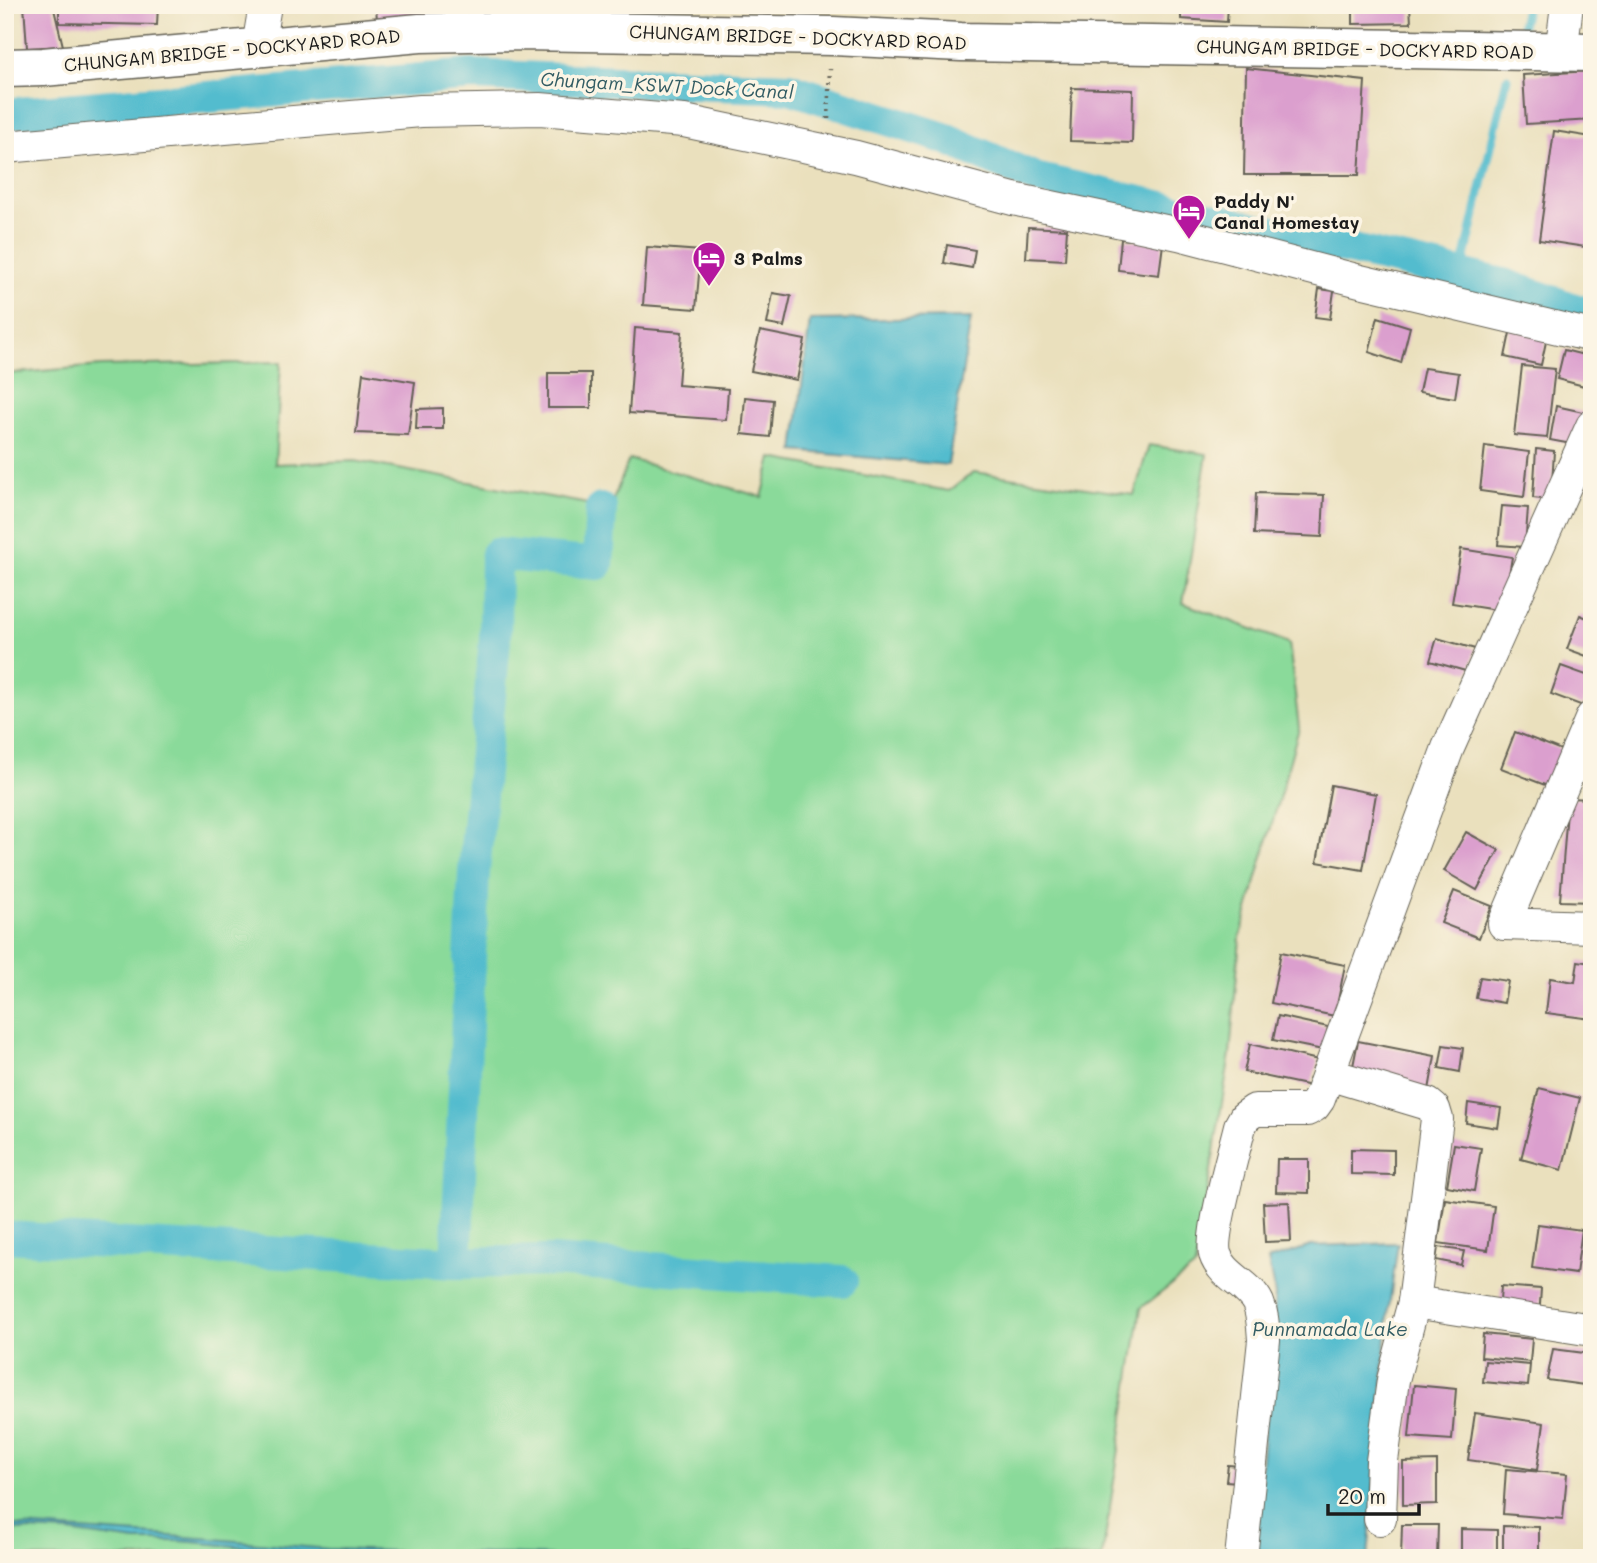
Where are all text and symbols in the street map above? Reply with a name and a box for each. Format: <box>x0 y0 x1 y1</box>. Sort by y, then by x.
street label: CHUNGAM BRIDGE - DOCKYARD ROAD <box>629 19 967 55</box>
street label: CHUNGAM BRIDGE - DOCKYARD ROAD <box>63 23 401 77</box>
street label: CHUNGAM BRIDGE - DOCKYARD ROAD <box>1196 34 1534 64</box>
water label: Chungam_KSWT Dock Canal <box>540 66 794 104</box>
place label: Paddy N' Canal Homestay <box>1214 189 1360 234</box>
hotel icon: Paddy N' Canal Homestay <box>1170 192 1208 241</box>
hotel icon: 3 Palms <box>690 239 728 288</box>
place label: 3 Palms <box>734 246 803 270</box>
water label: Punnamada Lake <box>1252 1316 1408 1341</box>
scale bar <box>1328 1472 1418 1516</box>
text: 20 m <box>1338 1482 1386 1509</box>

